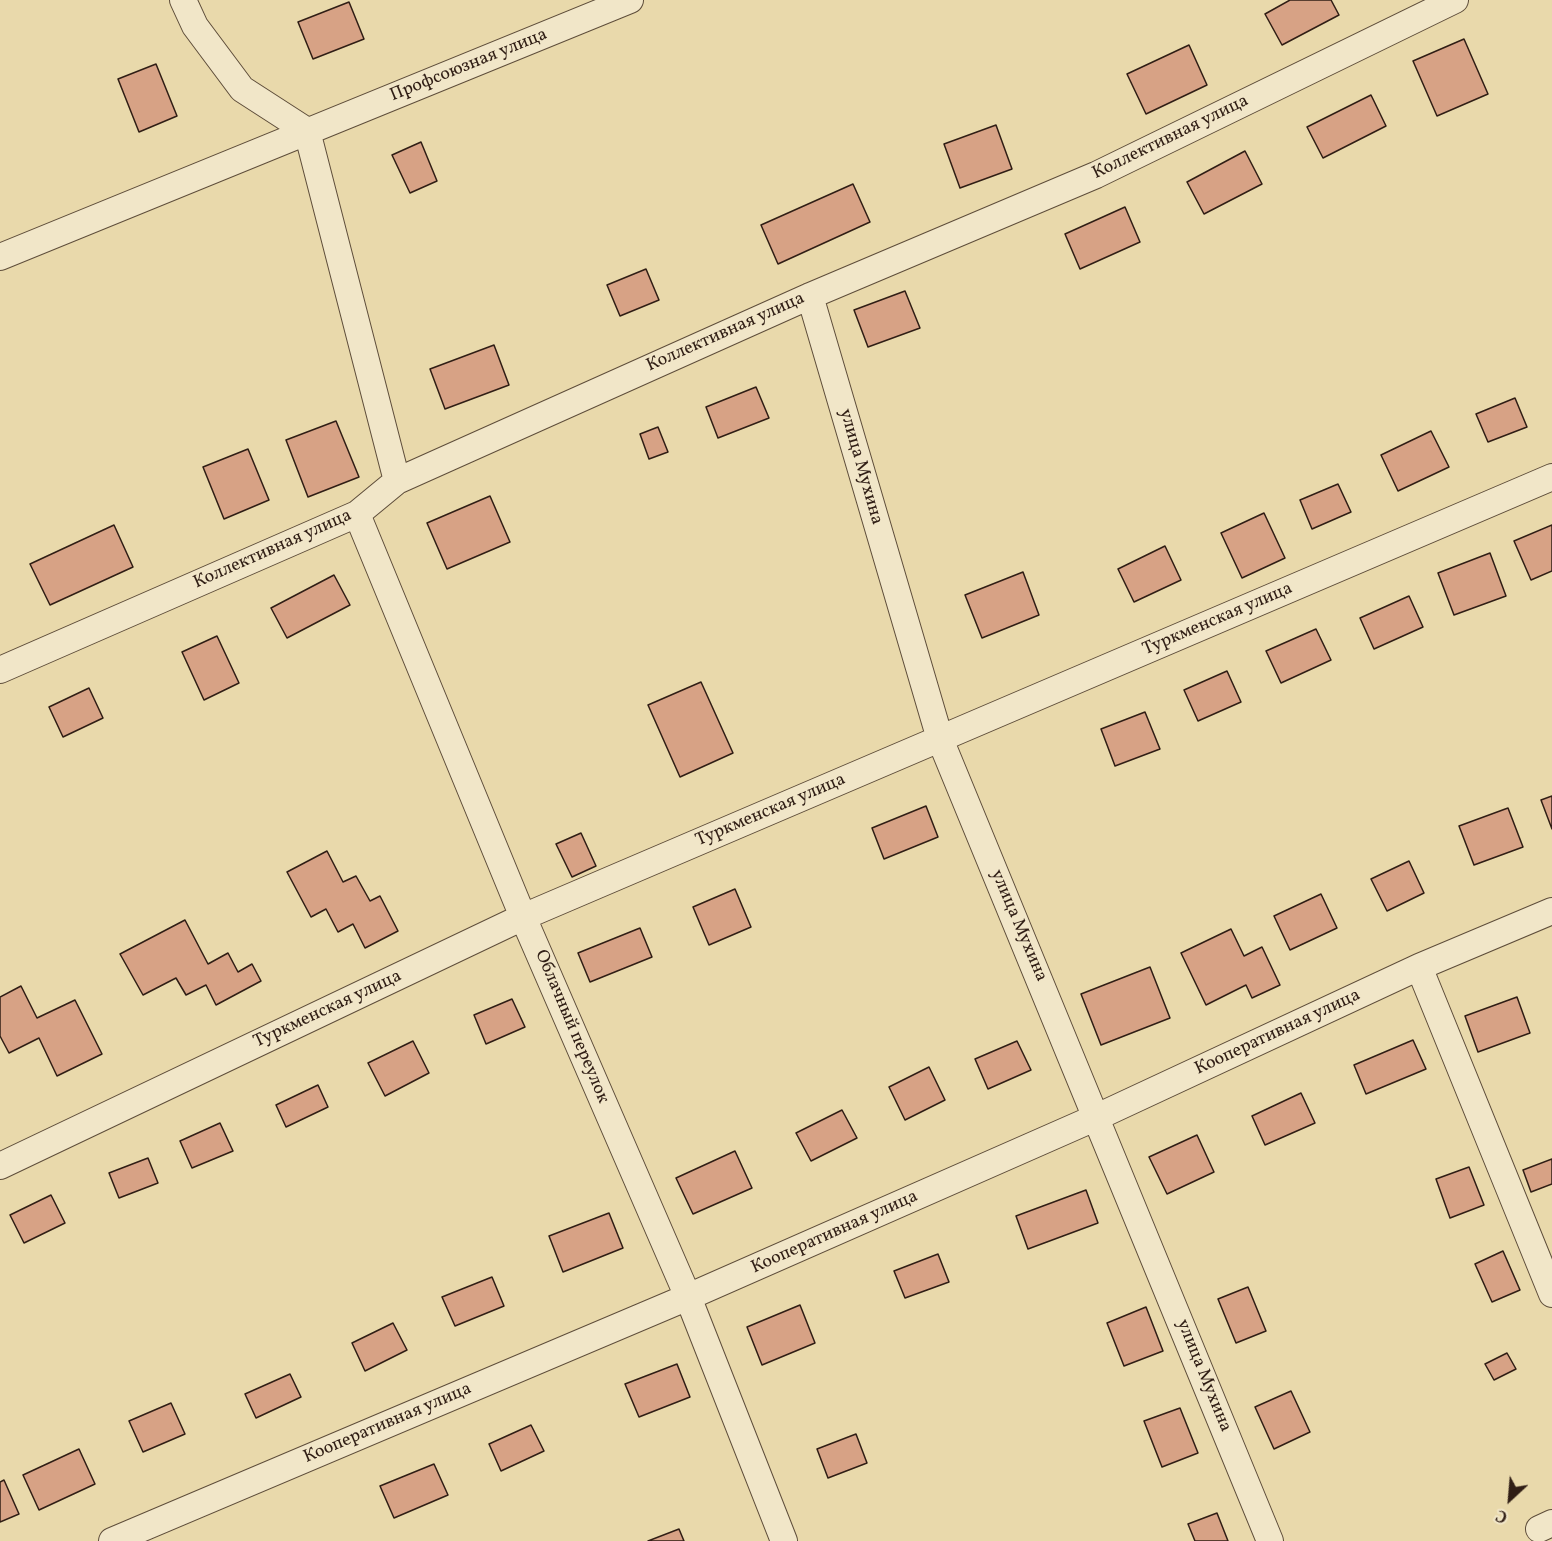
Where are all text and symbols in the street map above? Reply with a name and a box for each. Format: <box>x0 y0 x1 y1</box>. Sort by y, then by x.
street label: Профсоюзная улица <box>387 25 551 107</box>
street label: Коллективная улица <box>1089 91 1253 185</box>
street label: Коллективная улица <box>644 288 808 378</box>
street label: улица Мухина <box>833 407 887 527</box>
street label: Коллективная улица <box>191 505 355 595</box>
street label: Туркменская улица <box>1140 579 1296 661</box>
street label: Туркменская улица <box>693 770 849 852</box>
street label: улица Мухина <box>985 867 1051 985</box>
street label: Облачный переулок <box>529 947 613 1107</box>
street label: Туркменская улица <box>251 966 405 1054</box>
street label: Кооперативная улица <box>1192 985 1364 1081</box>
street label: Кооперативная улица <box>748 1186 922 1280</box>
street label: улица Мухина <box>1171 1317 1235 1435</box>
street label: Кооперативная улица <box>301 1379 475 1469</box>
north arrow <box>1480 1469 1540 1529</box>
text: С <box>1493 1503 1512 1527</box>

